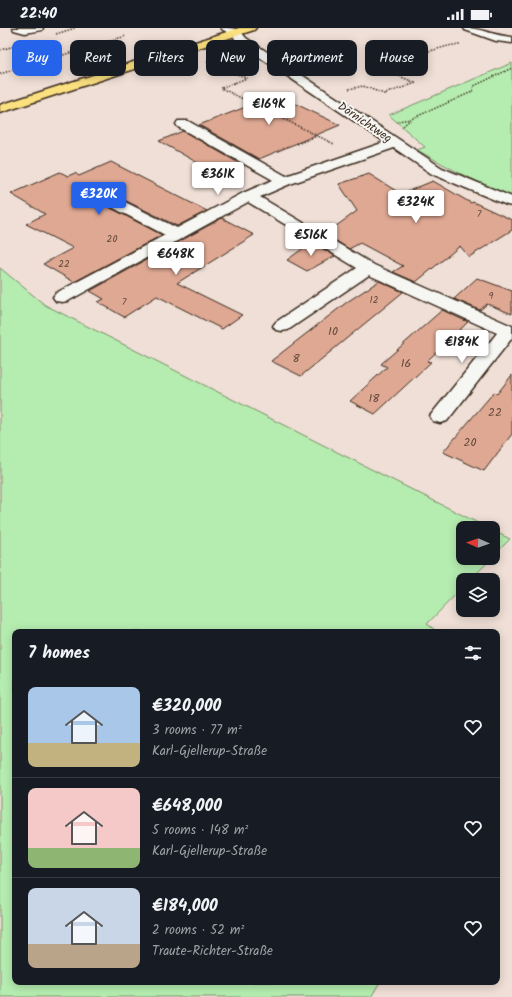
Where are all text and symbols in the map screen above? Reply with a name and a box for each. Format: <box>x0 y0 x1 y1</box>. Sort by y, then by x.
text: 22:40 <box>20 2 57 26</box>
chip: Buy <box>12 40 62 76</box>
chip: Rent <box>70 40 126 76</box>
chip: Filters <box>134 40 198 76</box>
chip: New <box>206 40 259 76</box>
chip: Apartment <box>267 40 357 76</box>
chip: House <box>365 40 428 76</box>
pin: €169K <box>241 92 297 126</box>
text: €169K <box>252 94 286 115</box>
street label: Dörnichtweg <box>334 97 396 148</box>
pin: €361K <box>190 162 246 196</box>
text: €361K <box>201 164 235 185</box>
pin: €320K <box>71 182 127 216</box>
text: €320K <box>80 184 118 205</box>
pin: €324K <box>388 190 444 224</box>
text: €324K <box>397 192 435 213</box>
house number: 7 <box>477 206 482 222</box>
pin: €516K <box>283 223 339 257</box>
text: €516K <box>294 225 328 246</box>
house number: 20 <box>107 231 117 247</box>
pin: €648K <box>148 242 204 276</box>
text: €648K <box>157 244 195 265</box>
house number: 22 <box>58 256 70 272</box>
house number: 9 <box>489 288 494 304</box>
house number: 12 <box>370 292 379 308</box>
house number: 7 <box>122 294 127 310</box>
house number: 10 <box>328 322 338 341</box>
pin: €184K <box>434 330 490 364</box>
text: €184K <box>445 332 479 353</box>
house number: 8 <box>292 349 300 368</box>
house number: 16 <box>401 354 411 373</box>
house number: 18 <box>369 389 380 408</box>
house number: 22 <box>488 403 502 422</box>
house number: 20 <box>464 433 476 452</box>
north arrow <box>456 521 500 565</box>
map controls <box>456 521 500 617</box>
button: layers <box>456 573 500 617</box>
text: 7 homes <box>28 640 90 667</box>
icon: filters <box>462 642 484 664</box>
text: €320,000 <box>152 693 221 720</box>
icon: home <box>60 703 108 751</box>
icon: heart <box>462 716 484 738</box>
text: 3 rooms · 77 m² <box>152 720 242 741</box>
text: Karl-Gjellerup-Straße <box>152 741 267 762</box>
text: €648,000 <box>152 793 222 820</box>
icon: home <box>60 804 108 852</box>
icon: heart <box>462 817 484 839</box>
text: 5 rooms · 148 m² <box>152 820 248 841</box>
text: Karl-Gjellerup-Straße <box>152 841 267 862</box>
text: €184,000 <box>152 893 218 920</box>
icon: home <box>60 904 108 952</box>
icon: heart <box>462 917 484 939</box>
text: 2 rooms · 52 m² <box>152 920 244 941</box>
text: Traute-Richter-Straße <box>152 941 273 962</box>

